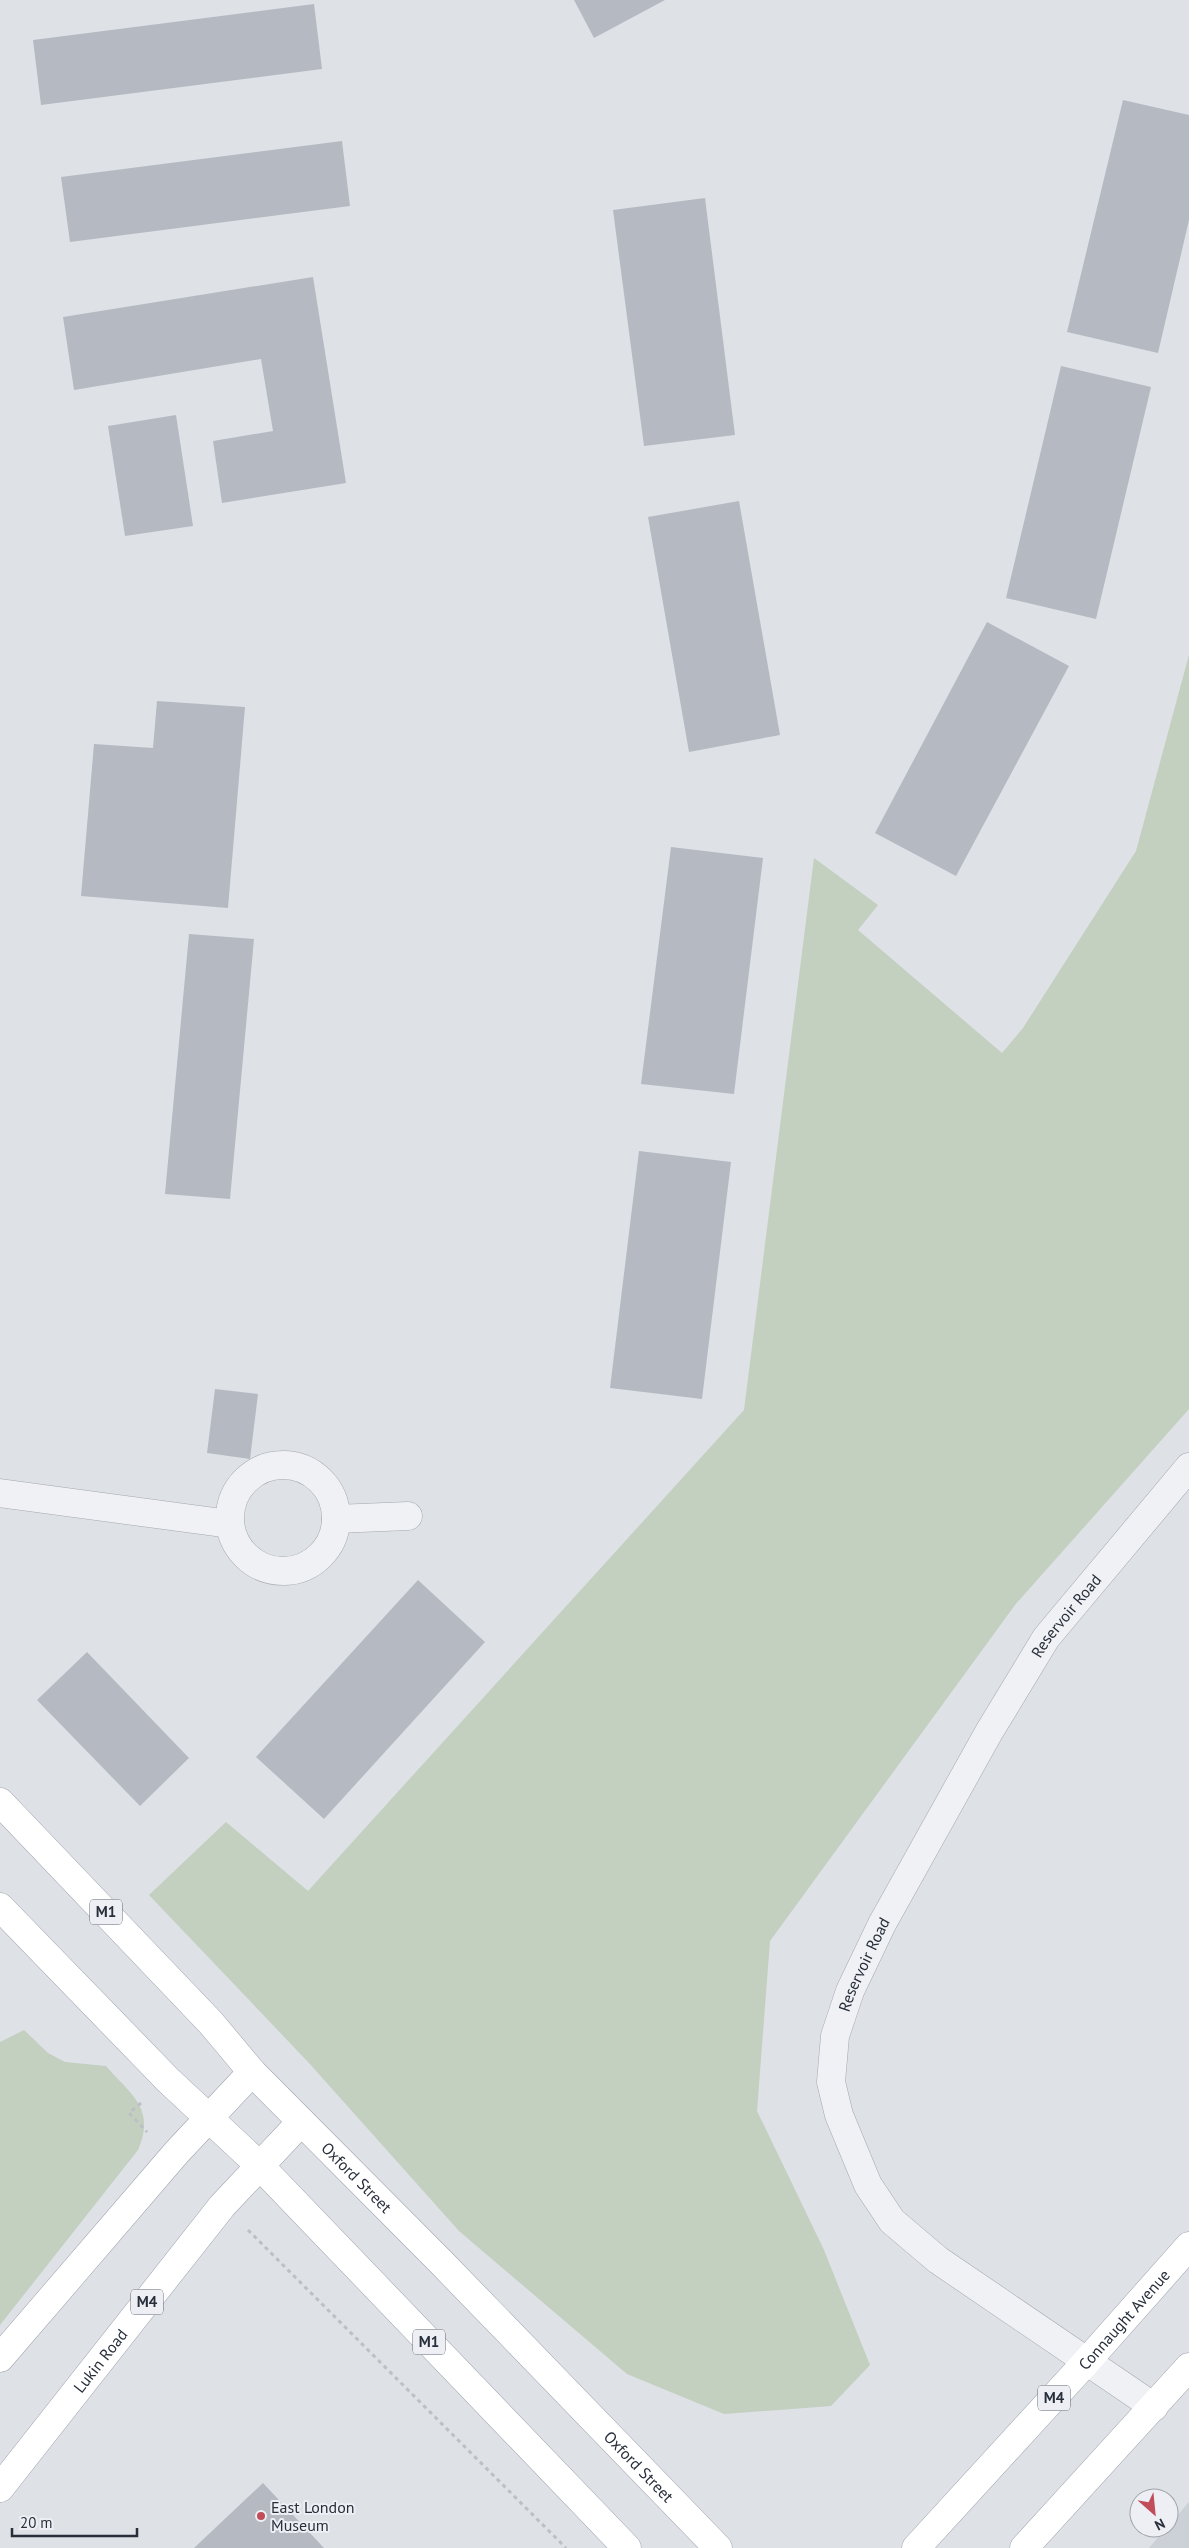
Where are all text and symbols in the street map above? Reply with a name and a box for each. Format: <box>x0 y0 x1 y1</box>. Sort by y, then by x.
street label: Reservoir Road <box>1027 1570 1105 1661</box>
road number: M1 <box>90 1900 122 1924</box>
street label: Reservoir Road <box>834 1914 894 2014</box>
street label: Oxford Street <box>317 2138 397 2217</box>
street label: Connaught Avenue <box>1074 2265 1174 2374</box>
road number: M4 <box>131 2290 163 2314</box>
street label: Lukin Road <box>69 2325 131 2397</box>
road number: M1 <box>413 2330 445 2354</box>
road number: M4 <box>1038 2386 1070 2410</box>
street label: Oxford Street <box>600 2427 678 2507</box>
north arrow <box>1129 2488 1179 2538</box>
place label: East London Museum <box>271 2497 355 2535</box>
scale bar <box>12 2506 138 2538</box>
marker: East London Museum <box>255 2510 267 2522</box>
text: 20 m <box>20 2513 53 2532</box>
text: N <box>1152 2514 1168 2535</box>

